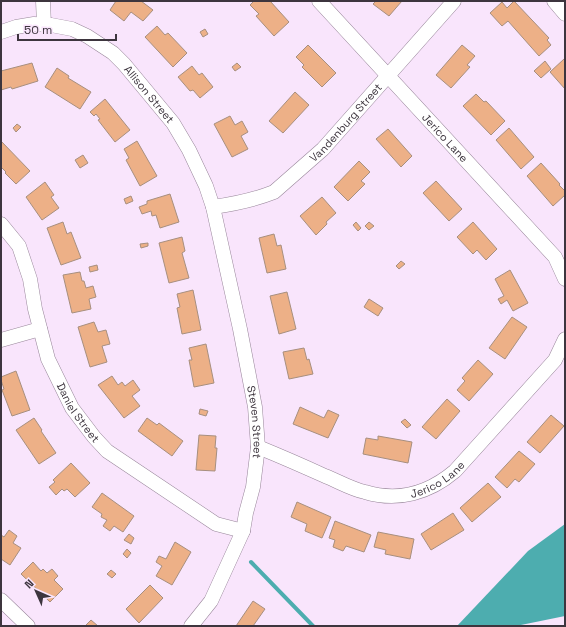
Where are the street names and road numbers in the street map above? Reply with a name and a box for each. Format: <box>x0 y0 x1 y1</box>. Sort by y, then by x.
street label: Allison Street <box>121 63 177 126</box>
street label: Vandenburg Street <box>307 80 385 165</box>
street label: Jerico Lane <box>419 110 471 165</box>
street label: Daniel Street <box>54 380 103 446</box>
street label: Steven Street <box>244 384 265 459</box>
street label: Jerico Lane <box>409 458 468 501</box>

